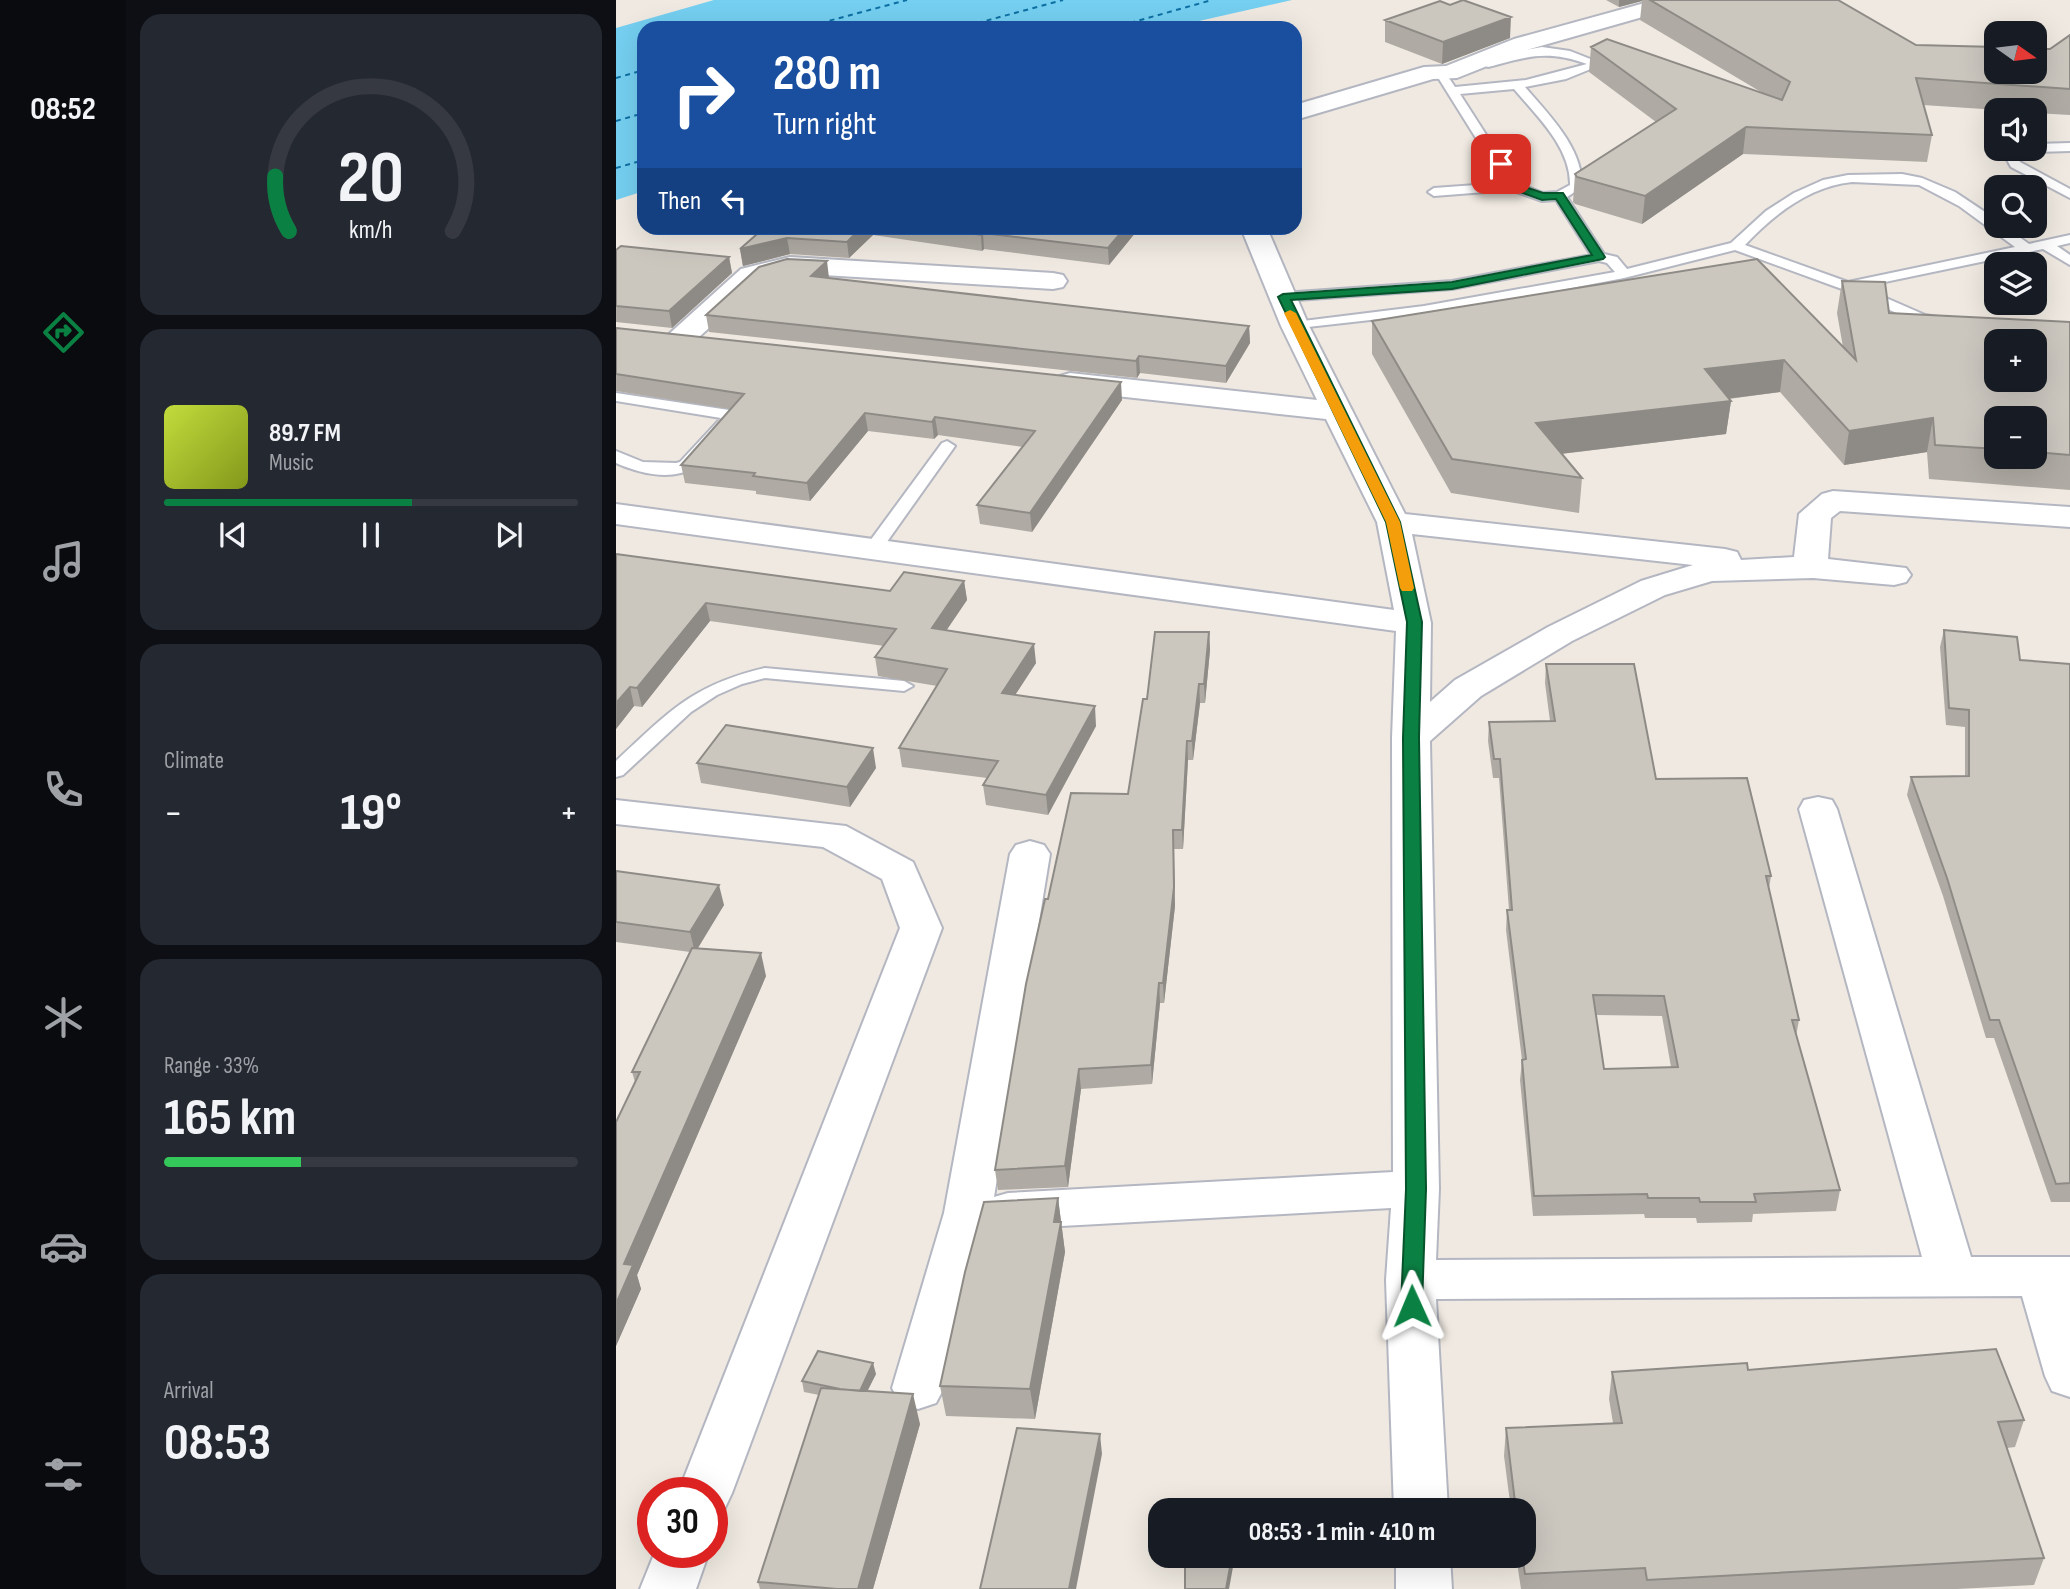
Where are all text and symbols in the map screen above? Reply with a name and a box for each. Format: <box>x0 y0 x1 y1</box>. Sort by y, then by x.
north arrow <box>1984 21 2048 84</box>
map controls <box>1984 21 2047 469</box>
text: 280 m <box>773 45 881 104</box>
icon: right <box>658 49 749 140</box>
text: 08:52 <box>30 90 96 129</box>
button: sound <box>1984 98 2047 161</box>
text: Turn right <box>773 105 877 144</box>
pin <box>1471 134 1531 194</box>
text: 20 <box>338 135 404 223</box>
icon: arrive <box>1482 145 1520 183</box>
button: search <box>1984 175 2047 238</box>
icon: left <box>715 182 753 220</box>
text: Then <box>658 186 701 217</box>
text: km/h <box>349 214 393 245</box>
button: layers <box>1984 252 2047 315</box>
icon: directions <box>39 308 88 357</box>
button: + <box>1984 329 2047 392</box>
button: − <box>1984 406 2047 469</box>
text: 89.7 FM <box>269 418 341 449</box>
text: Music <box>269 449 314 477</box>
icon: previous <box>214 516 252 554</box>
icon: pause <box>352 516 390 554</box>
icon: next <box>490 516 528 554</box>
icon: music <box>39 537 88 586</box>
text: Climate <box>164 747 224 775</box>
icon: phone <box>39 765 88 814</box>
text: 19° <box>340 782 402 845</box>
text: − <box>164 791 183 836</box>
text: + <box>559 791 578 836</box>
icon: climate <box>39 993 88 1042</box>
text: Range · 33% <box>164 1052 259 1080</box>
text: 165 km <box>164 1087 296 1150</box>
icon: car <box>39 1222 88 1271</box>
position arrow <box>1375 1269 1449 1343</box>
text: Arrival <box>164 1377 213 1405</box>
text: 08:53 <box>164 1412 271 1475</box>
icon: filters <box>39 1450 88 1499</box>
speed limit sign: 30 <box>637 1477 728 1568</box>
text: 08:53 · 1 min · 410 m <box>1249 1517 1435 1548</box>

